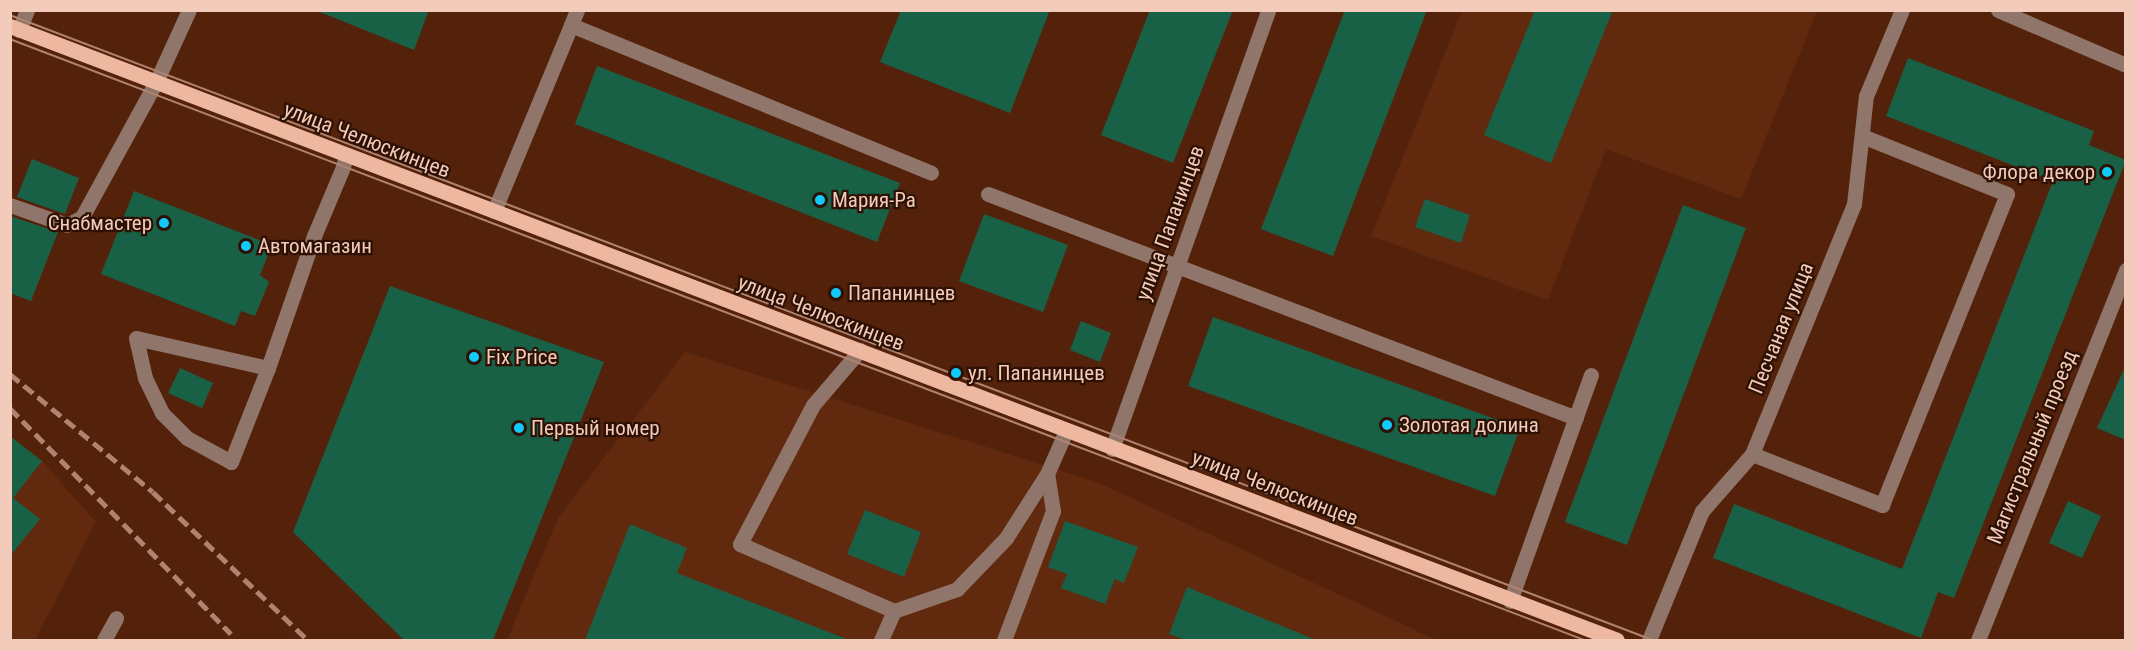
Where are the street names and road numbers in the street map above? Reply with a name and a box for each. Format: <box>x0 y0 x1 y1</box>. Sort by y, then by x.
street label: улица Челюскинцев <box>280 97 454 183</box>
street label: улица Папанинцев <box>1130 142 1210 304</box>
street label: Песчаная улица <box>1743 259 1819 397</box>
street label: улица Челюскинцев <box>734 270 908 356</box>
street label: Магистральный проезд <box>1982 346 2082 548</box>
street label: улица Челюскинцев <box>1188 445 1362 531</box>

